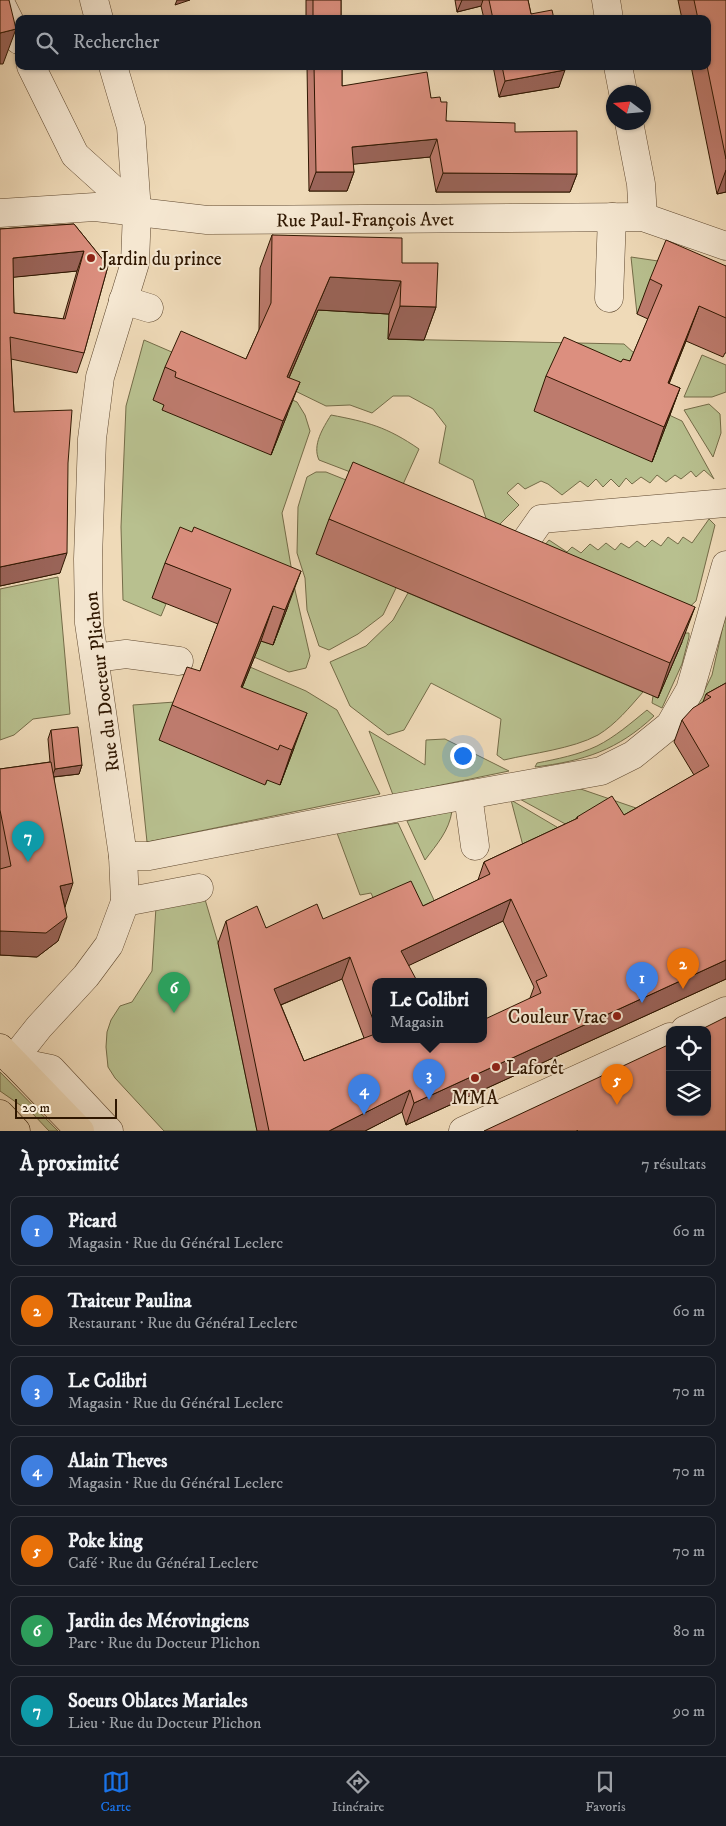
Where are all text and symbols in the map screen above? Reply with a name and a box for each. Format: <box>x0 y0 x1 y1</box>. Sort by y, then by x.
search box <box>15 15 711 70</box>
icon: search <box>33 29 61 57</box>
text: Rechercher <box>73 31 159 54</box>
north arrow <box>606 85 651 130</box>
street label: Rue Paul-François Avet <box>276 208 454 233</box>
place label: Jardin du prince <box>99 248 222 271</box>
marker: Jardin du prince <box>85 252 97 264</box>
street label: Rue du Docteur Plichon <box>80 590 125 773</box>
your location <box>450 743 476 769</box>
pin: 7 <box>12 821 44 862</box>
pin: 2 <box>667 948 699 989</box>
pin: 1 <box>626 962 658 1003</box>
pin: 6 <box>158 972 190 1013</box>
popup <box>372 978 487 1043</box>
text: Le Colibri <box>390 989 469 1012</box>
place label: Couleur Vrac <box>508 1006 607 1029</box>
marker: Couleur Vrac <box>611 1010 623 1022</box>
text: Magasin <box>390 1012 444 1032</box>
map controls <box>666 1026 711 1116</box>
button: locate <box>666 1026 711 1071</box>
place label: Laforêt <box>506 1057 564 1080</box>
pin: 3 <box>413 1059 445 1100</box>
marker: Laforêt <box>490 1061 502 1073</box>
pin: 5 <box>601 1064 633 1105</box>
button: layers <box>666 1071 711 1116</box>
marker: MMA <box>469 1072 481 1084</box>
pin: 4 <box>348 1074 380 1115</box>
place label: MMA <box>452 1087 499 1110</box>
scale bar <box>15 1096 118 1119</box>
text: 20 m <box>22 1099 50 1117</box>
text: À proximité <box>20 1151 119 1177</box>
text: 7 résultats <box>641 1154 706 1174</box>
text: Picard <box>68 1210 117 1233</box>
text: 1 <box>34 1221 40 1241</box>
text: 60 m <box>673 1221 705 1241</box>
text: Magasin · Rue du Général Leclerc <box>68 1233 283 1253</box>
text: Traiteur Paulina <box>68 1290 192 1313</box>
text: 2 <box>33 1301 41 1321</box>
text: 60 m <box>673 1301 705 1321</box>
text: Restaurant · Rue du Général Leclerc <box>68 1313 298 1333</box>
text: Le Colibri <box>68 1370 147 1393</box>
text: 3 <box>34 1381 40 1401</box>
text: 70 m <box>673 1381 705 1401</box>
text: Magasin · Rue du Général Leclerc <box>68 1393 283 1413</box>
text: Alain Theves <box>68 1450 167 1473</box>
text: 4 <box>32 1461 42 1481</box>
text: 70 m <box>673 1461 705 1481</box>
text: Magasin · Rue du Général Leclerc <box>68 1473 283 1493</box>
text: Poke king <box>68 1530 143 1553</box>
text: 5 <box>33 1541 41 1561</box>
text: 70 m <box>673 1541 705 1561</box>
text: Café · Rue du Général Leclerc <box>68 1553 258 1573</box>
text: Jardin des Mérovingiens <box>68 1610 249 1633</box>
text: 6 <box>33 1621 41 1641</box>
text: 80 m <box>673 1621 705 1641</box>
text: Parc · Rue du Docteur Plichon <box>68 1633 260 1653</box>
text: Soeurs Oblates Mariales <box>68 1690 248 1713</box>
text: 7 <box>33 1701 41 1721</box>
text: 90 m <box>673 1701 705 1721</box>
text: Lieu · Rue du Docteur Plichon <box>68 1713 261 1733</box>
tab: Carte <box>100 1768 131 1816</box>
tab: Itinéraire <box>332 1768 384 1816</box>
tab: Favoris <box>585 1768 626 1816</box>

